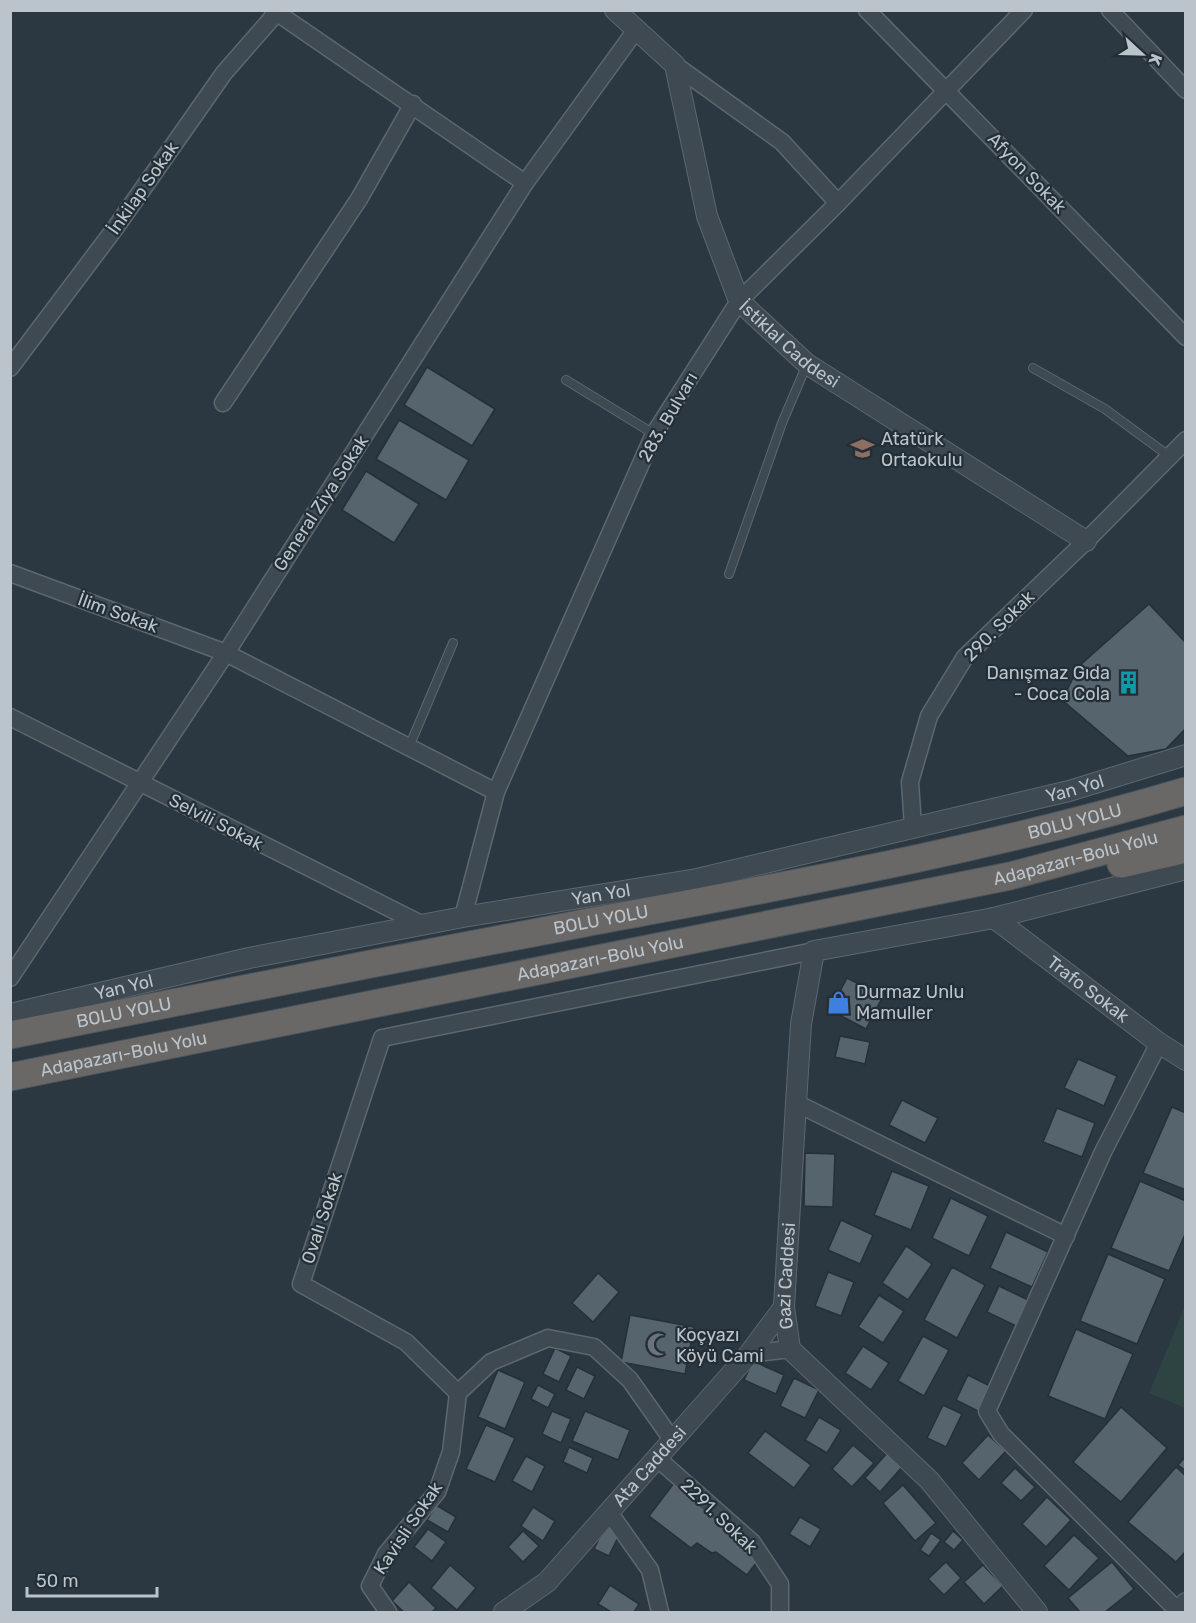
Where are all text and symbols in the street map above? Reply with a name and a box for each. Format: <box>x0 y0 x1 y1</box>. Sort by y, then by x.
north arrow <box>1112 24 1172 84</box>
text: K <box>1145 51 1166 68</box>
street label: Afyon Sokak <box>983 128 1071 218</box>
street label: İnkilap Sokak <box>103 137 184 239</box>
street label: İstiklal Caddesi <box>734 296 843 393</box>
street label: 283. Bulvarı <box>634 368 702 466</box>
place label: Atatürk Ortaokulu <box>881 428 963 471</box>
street label: General Ziya Sokak <box>269 430 374 575</box>
school or university icon: Atatürk Ortaokulu <box>850 436 876 462</box>
street label: 290. Sokak <box>959 585 1040 666</box>
street label: İlim Sokak <box>75 588 162 638</box>
place label: Danışmaz Gıda - Coca Cola <box>986 662 1110 705</box>
building icon: Danışmaz Gıda - Coca Cola <box>1115 670 1141 696</box>
street label: Yan Yol <box>1044 770 1107 807</box>
street label: Selvili Sokak <box>165 789 267 855</box>
street label: BOLU YOLU <box>1025 799 1124 844</box>
street label: Adapazarı-Bolu Yolu <box>991 826 1160 890</box>
street label: Yan Yol <box>570 879 632 910</box>
street label: BOLU YOLU <box>552 900 650 940</box>
street label: Adapazarı-Bolu Yolu <box>515 931 685 986</box>
street label: Trafo Sokak <box>1043 951 1134 1028</box>
street label: Yan Yol <box>92 970 155 1005</box>
place label: Durmaz Unlu Mamuller <box>856 981 964 1024</box>
shop icon: Durmaz Unlu Mamuller <box>825 989 851 1015</box>
street label: BOLU YOLU <box>75 992 173 1033</box>
street label: Adapazarı-Bolu Yolu <box>39 1027 209 1082</box>
street label: Ovalı Sokak <box>297 1169 347 1266</box>
street label: Gazi Caddesi <box>773 1222 800 1331</box>
place label: Koçyazı Köyü Cami <box>676 1324 764 1367</box>
mosque icon: Koçyazı Köyü Cami <box>645 1332 671 1358</box>
street label: Ata Caddesi <box>608 1422 691 1511</box>
street label: 2291. Sokak <box>676 1474 763 1559</box>
street label: Kavisli Sokak <box>369 1477 447 1578</box>
scale bar <box>27 1560 158 1598</box>
text: 50 m <box>36 1570 79 1592</box>

